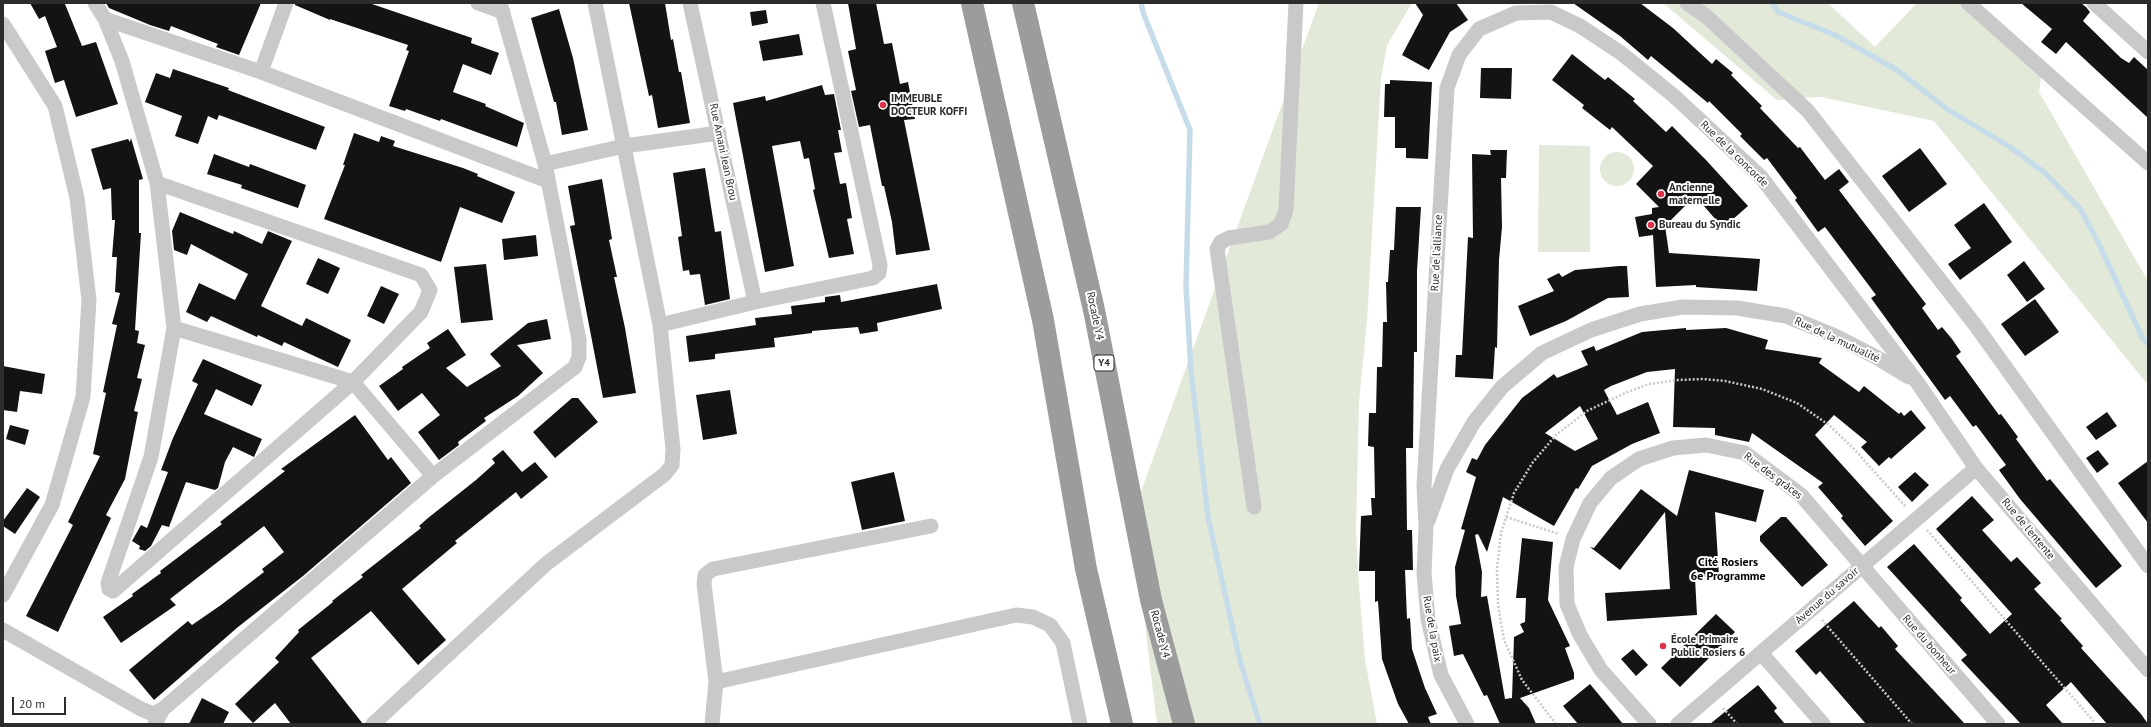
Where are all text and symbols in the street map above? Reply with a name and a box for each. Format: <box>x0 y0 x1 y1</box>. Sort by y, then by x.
place label: IMMEUBLE DOCTEUR KOFFI <box>891 92 967 118</box>
marker: IMMEUBLE DOCTEUR KOFFI <box>878 100 888 110</box>
street label: Rue Amani Jean Brou <box>706 102 740 202</box>
street label: Rue de la concorde <box>1697 118 1771 190</box>
place label: Ancienne maternelle <box>1669 181 1720 207</box>
marker: Ancienne maternelle <box>1656 189 1666 199</box>
street label: Rue de l'alliance <box>1428 214 1446 292</box>
place label: Bureau du Syndic <box>1659 218 1740 232</box>
marker: Bureau du Syndic <box>1646 220 1656 230</box>
street label: Rocade Y4 <box>1083 291 1107 341</box>
street label: Rue de la mutualité <box>1792 315 1882 365</box>
road number: Y4 <box>1094 355 1114 371</box>
street label: Rue des grâces <box>1741 450 1805 502</box>
street label: Rue de l'entente <box>1999 496 2057 562</box>
district label: Cité Rosiers 6e Programme <box>1690 556 1766 584</box>
street label: Avenue du savoir <box>1793 565 1861 627</box>
street label: Rue de la paix <box>1420 595 1444 663</box>
street label: Rocade Y4 <box>1147 609 1173 659</box>
street label: Rue du bonheur <box>1899 612 1959 678</box>
place label: École Primaire Public Rosiers 6 <box>1671 633 1745 659</box>
marker: École Primaire Public Rosiers 6 <box>1658 641 1668 651</box>
scale bar <box>14 689 68 715</box>
text: 20 m <box>19 696 45 711</box>

